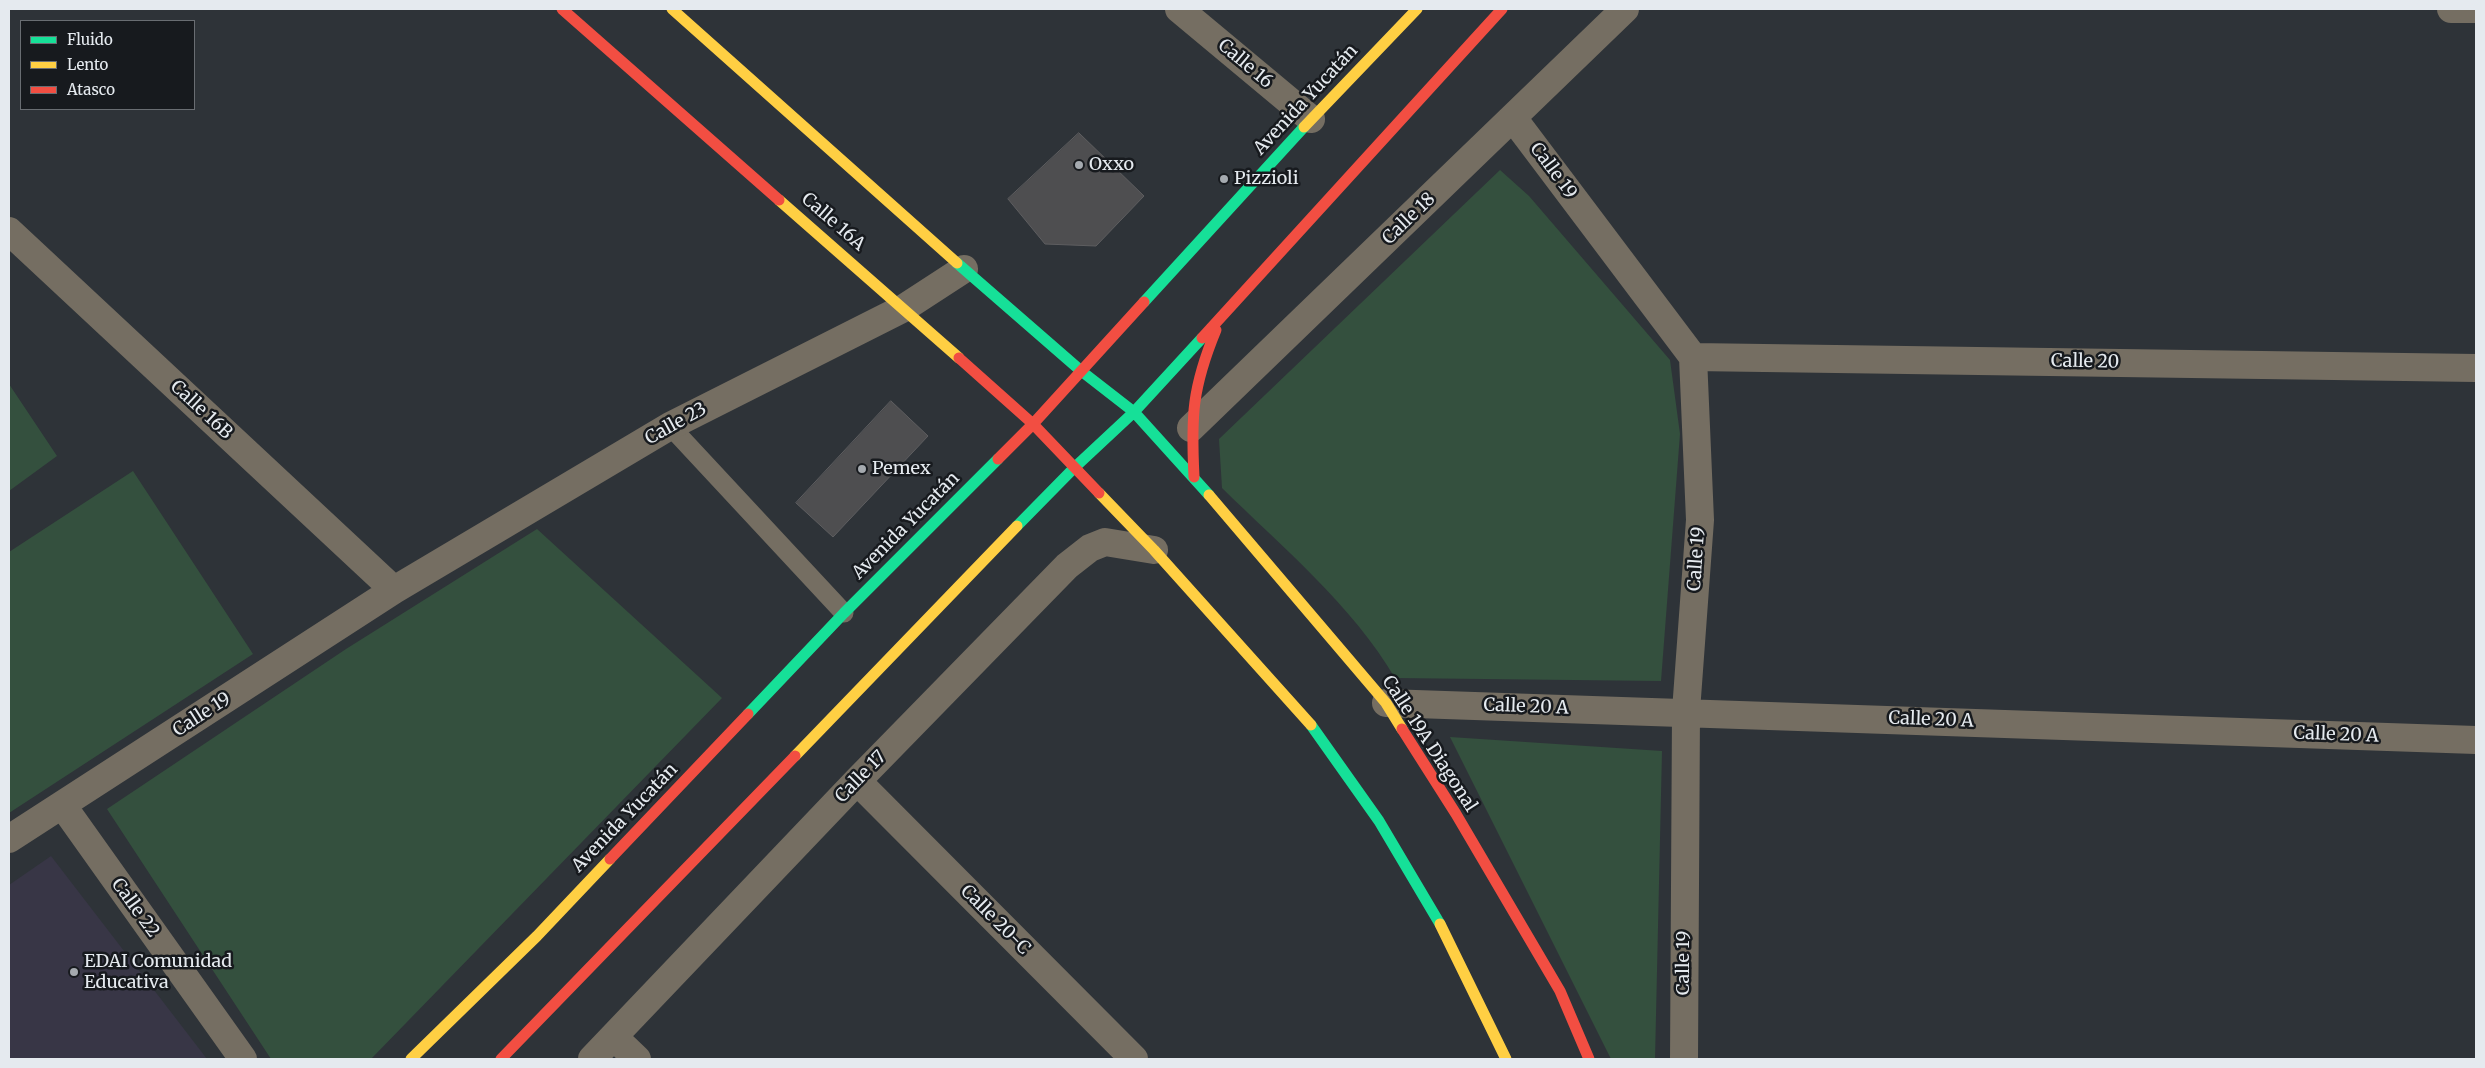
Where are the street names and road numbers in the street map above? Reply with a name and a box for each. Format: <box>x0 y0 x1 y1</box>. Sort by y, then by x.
street label: Calle 16 <box>1213 35 1277 93</box>
street label: Avenida Yucatán <box>1249 40 1363 160</box>
street label: Calle 19 <box>1525 139 1581 203</box>
street label: Calle 16A <box>797 188 869 256</box>
street label: Calle 18 <box>1378 189 1440 249</box>
street label: Calle 20 <box>2051 351 2119 373</box>
street label: Calle 16B <box>166 376 236 444</box>
street label: Calle 23 <box>642 398 710 450</box>
street label: Avenida Yucatán <box>848 468 964 584</box>
street label: Calle 19 <box>1684 526 1710 592</box>
street label: Calle 19A Diagonal <box>1377 672 1481 816</box>
street label: Calle 19 <box>169 688 235 742</box>
street label: Calle 20 A <box>1483 695 1569 719</box>
street label: Calle 20 A <box>1888 708 1974 732</box>
street label: Calle 20 A <box>2293 723 2379 747</box>
street label: Calle 17 <box>831 747 891 807</box>
street label: Avenida Yucatán <box>568 759 682 877</box>
street label: Calle 22 <box>106 874 164 942</box>
street label: Calle 20-C <box>956 881 1034 959</box>
street label: Calle 19 <box>1673 931 1695 995</box>

